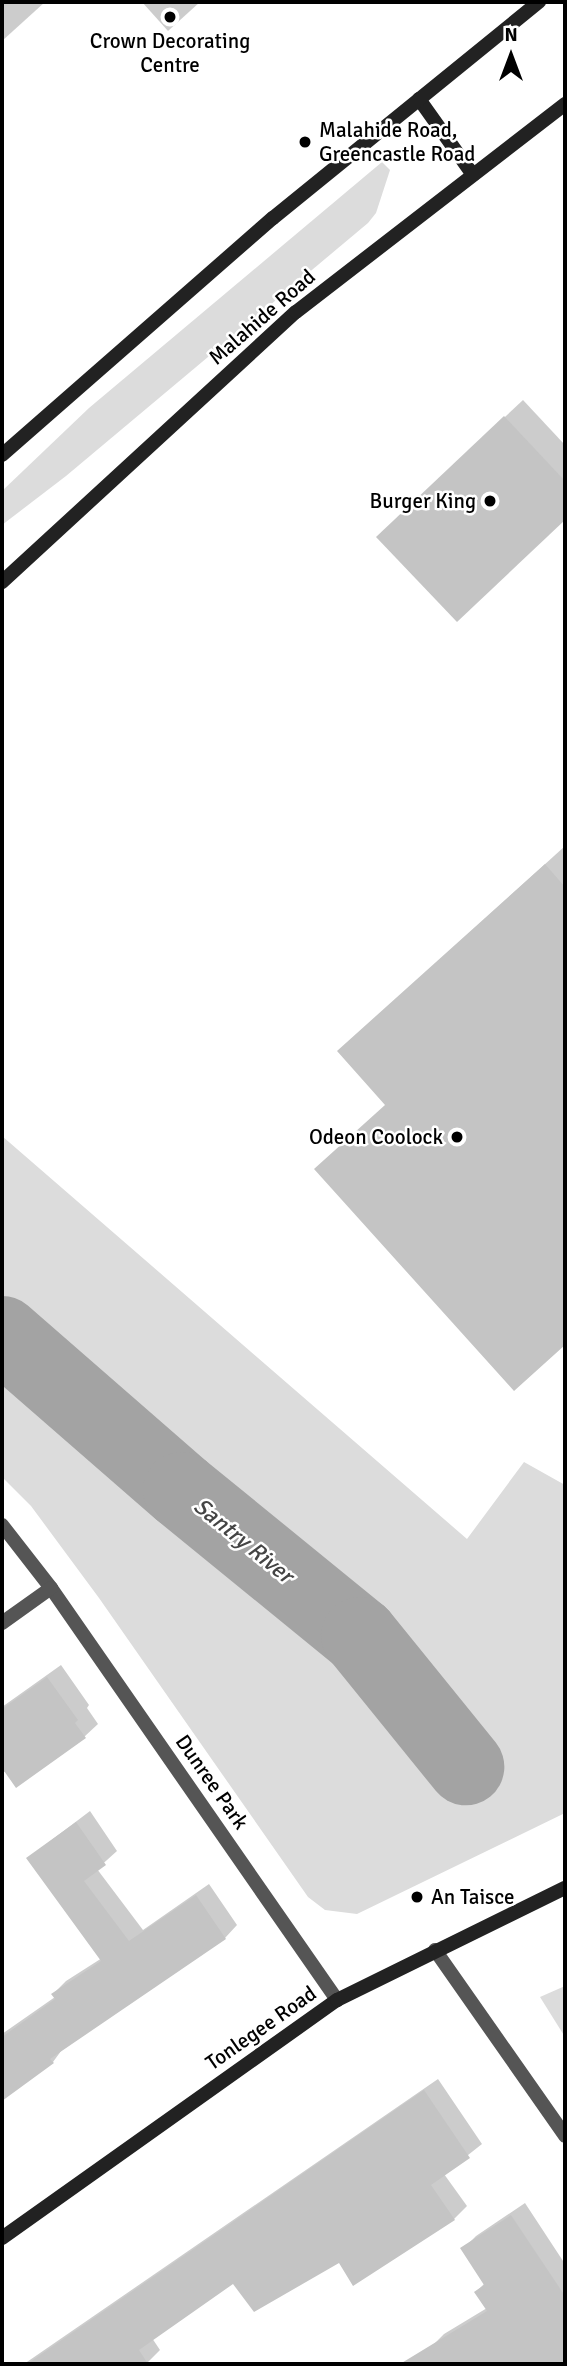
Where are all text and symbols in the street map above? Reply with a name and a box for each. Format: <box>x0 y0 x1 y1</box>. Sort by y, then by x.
marker: Crown Decorating Centre <box>162 9 178 25</box>
north arrow <box>476 21 546 91</box>
text: N <box>504 23 518 47</box>
place label: Crown Decorating Centre <box>90 28 250 78</box>
place label: Malahide Road, Greencastle Road <box>319 117 475 167</box>
marker: Malahide Road, Greencastle Road <box>297 134 313 150</box>
street label: Malahide Road <box>204 264 320 370</box>
place label: Burger King <box>370 488 476 514</box>
marker: Burger King <box>482 493 498 509</box>
place label: Odeon Coolock <box>309 1124 443 1150</box>
marker: Odeon Coolock <box>449 1129 465 1145</box>
water label: Santry River <box>188 1493 298 1589</box>
street label: Dunree Park <box>170 1730 254 1834</box>
place label: An Taisce <box>431 1884 515 1910</box>
marker: An Taisce <box>409 1889 425 1905</box>
street label: Tonlegee Road <box>201 1981 321 2075</box>

